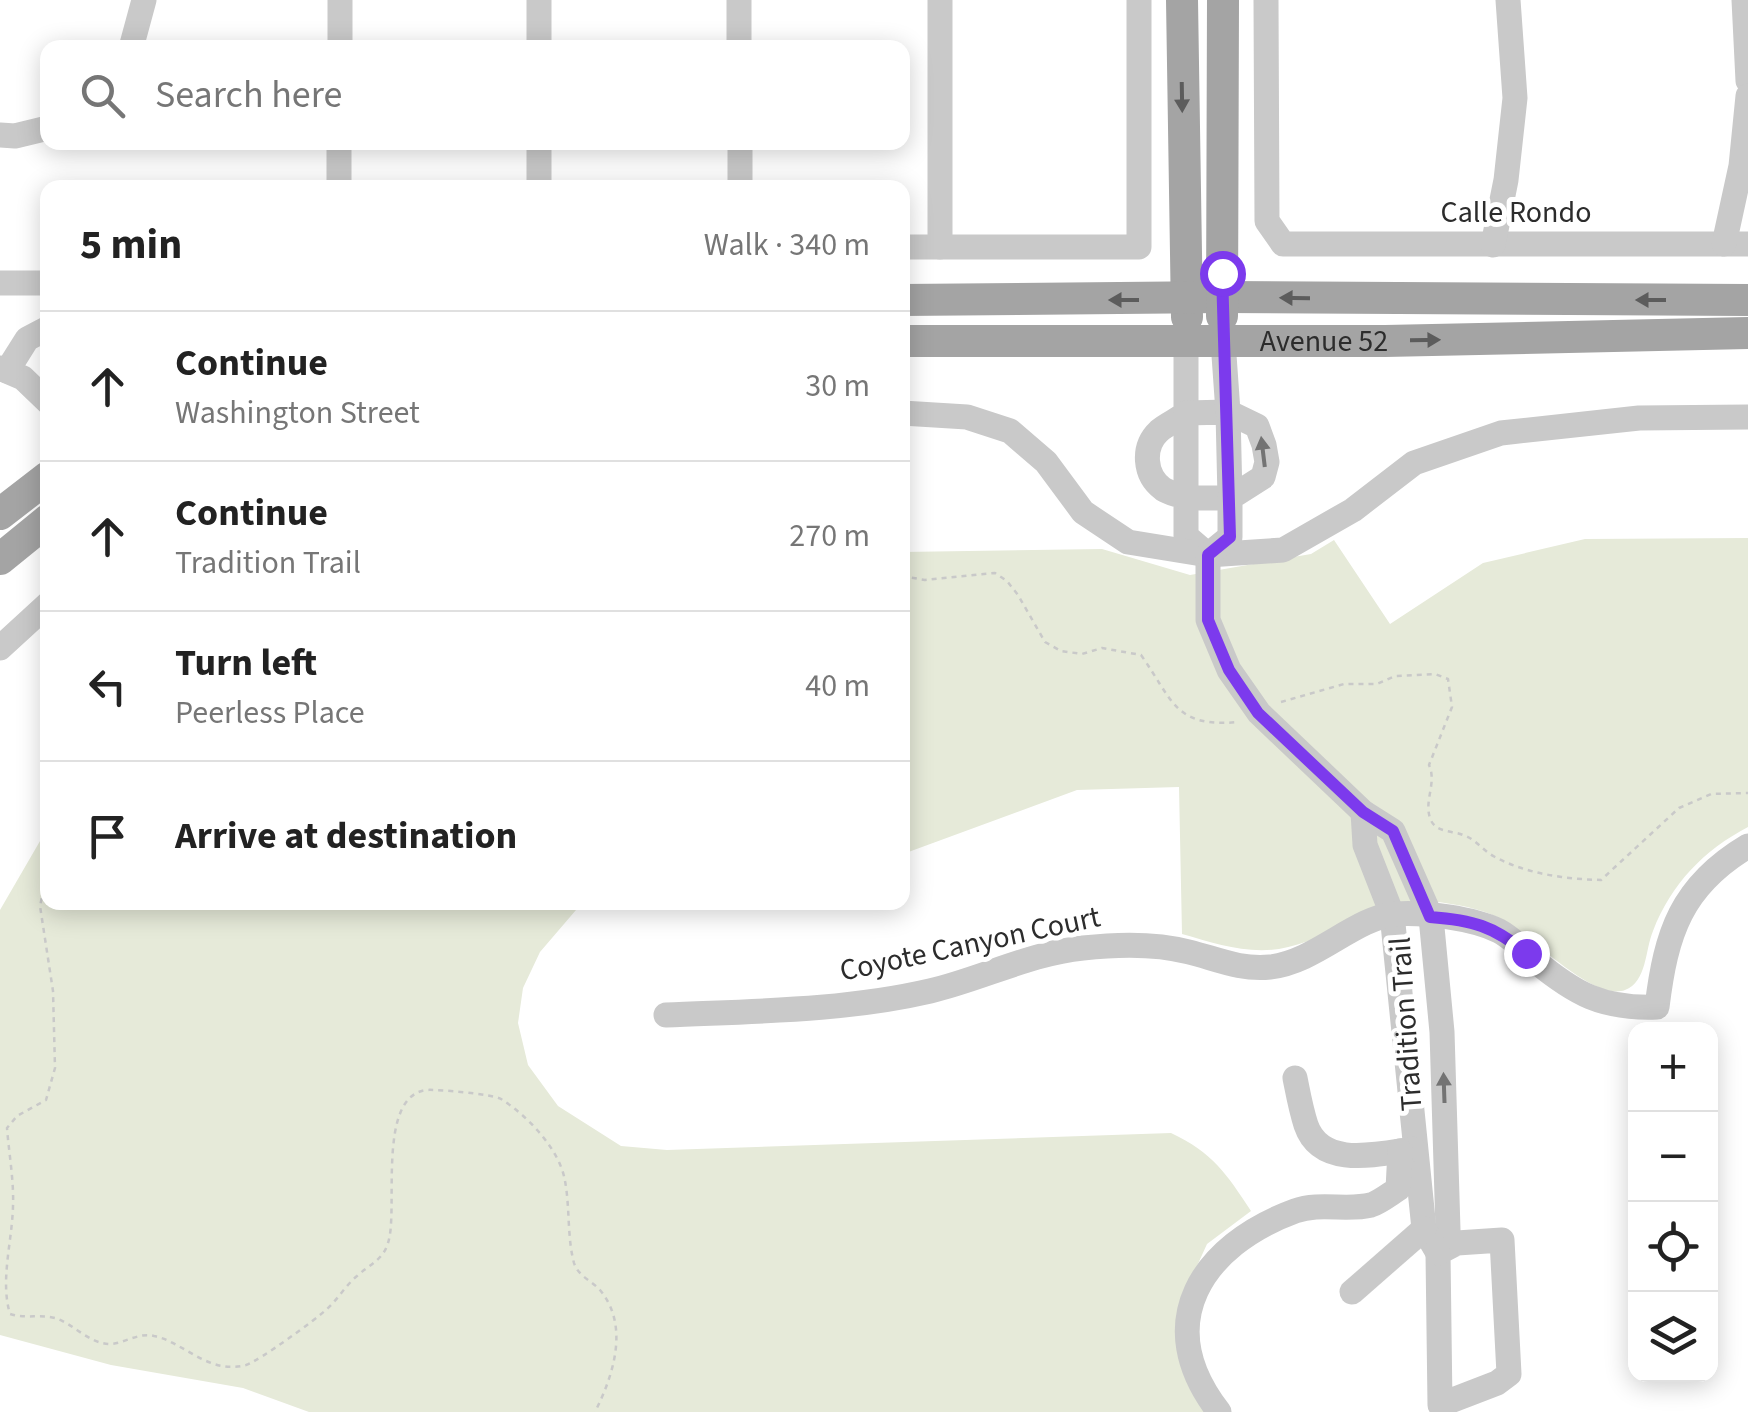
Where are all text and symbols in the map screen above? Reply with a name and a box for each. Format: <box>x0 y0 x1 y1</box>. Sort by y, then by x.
search box <box>40 40 910 150</box>
icon: search <box>75 68 130 123</box>
text: Search here <box>155 68 342 122</box>
one-way arrow <box>1175 82 1191 114</box>
street label: Calle Rondo <box>1441 191 1591 234</box>
text: 5 min <box>80 215 182 275</box>
text: Walk · 340 m <box>704 222 870 268</box>
route start <box>1200 251 1246 297</box>
one-way arrow <box>1279 290 1311 306</box>
one-way arrow <box>1108 292 1140 308</box>
one-way arrow <box>1634 292 1666 308</box>
street label: Avenue 52 <box>1260 320 1388 363</box>
one-way arrow <box>1410 332 1442 348</box>
text: Continue <box>175 336 328 390</box>
icon: ahead <box>80 359 135 414</box>
text: 30 m <box>805 363 870 409</box>
text: Washington Street <box>175 390 420 436</box>
one-way arrow <box>1255 436 1271 467</box>
text: Continue <box>175 486 328 540</box>
icon: ahead <box>80 509 135 564</box>
text: 270 m <box>789 513 870 559</box>
text: Tradition Trail <box>175 540 361 586</box>
text: Turn left <box>175 636 317 690</box>
icon: left <box>80 659 135 714</box>
text: 40 m <box>805 663 870 709</box>
text: Peerless Place <box>175 690 365 736</box>
icon: arrive <box>80 809 135 864</box>
text: Arrive at destination <box>175 809 517 863</box>
street label: Coyote Canyon Court <box>836 895 1104 993</box>
route end <box>1504 931 1550 977</box>
street label: Tradition Trail <box>1378 936 1434 1112</box>
map controls <box>1628 1022 1718 1382</box>
button: + <box>1628 1022 1718 1112</box>
one-way arrow <box>1436 1071 1452 1103</box>
button: − <box>1628 1112 1718 1202</box>
button: locate <box>1628 1202 1718 1292</box>
button: layers <box>1628 1292 1718 1382</box>

